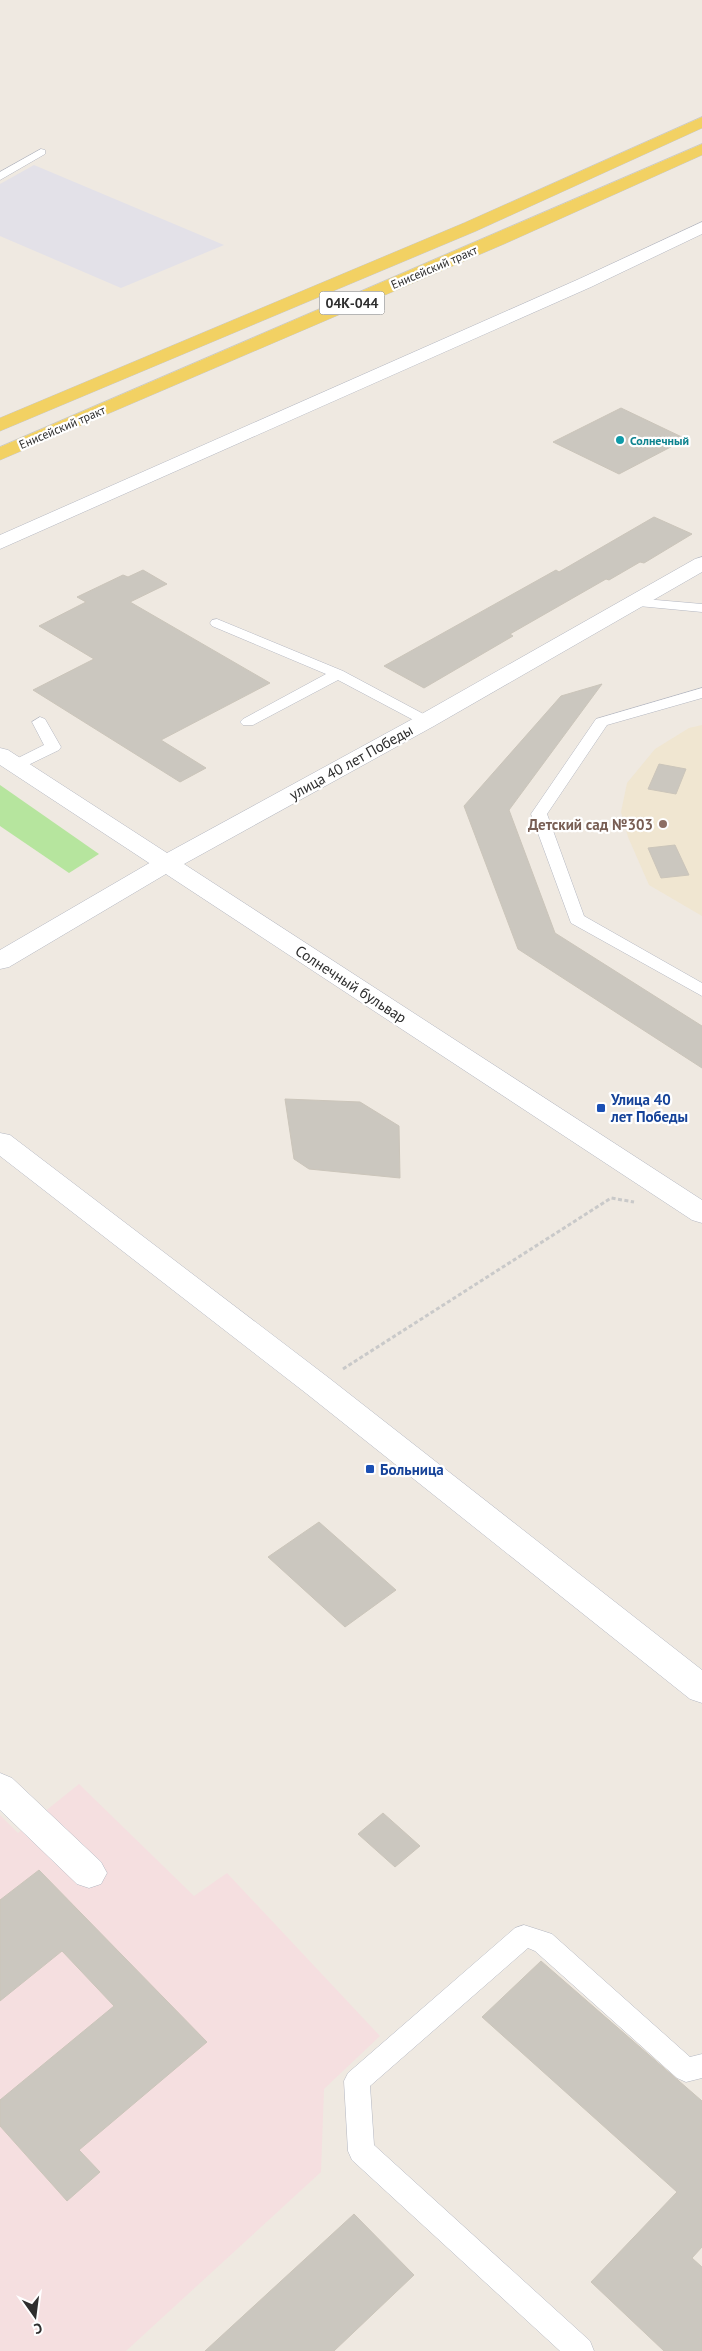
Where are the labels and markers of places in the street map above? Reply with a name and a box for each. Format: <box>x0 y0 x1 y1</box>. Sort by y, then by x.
place label: Солнечный <box>630 433 689 448</box>
marker: Солнечный <box>614 434 626 446</box>
place label: Детский сад №303 <box>528 815 653 834</box>
marker: Детский сад №303 <box>657 818 669 830</box>
place label: Улица 40 лет Победы <box>610 1090 688 1126</box>
marker: Улица 40 лет Победы <box>595 1102 607 1114</box>
place label: Больница <box>380 1460 444 1479</box>
marker: Больница <box>364 1463 376 1475</box>

